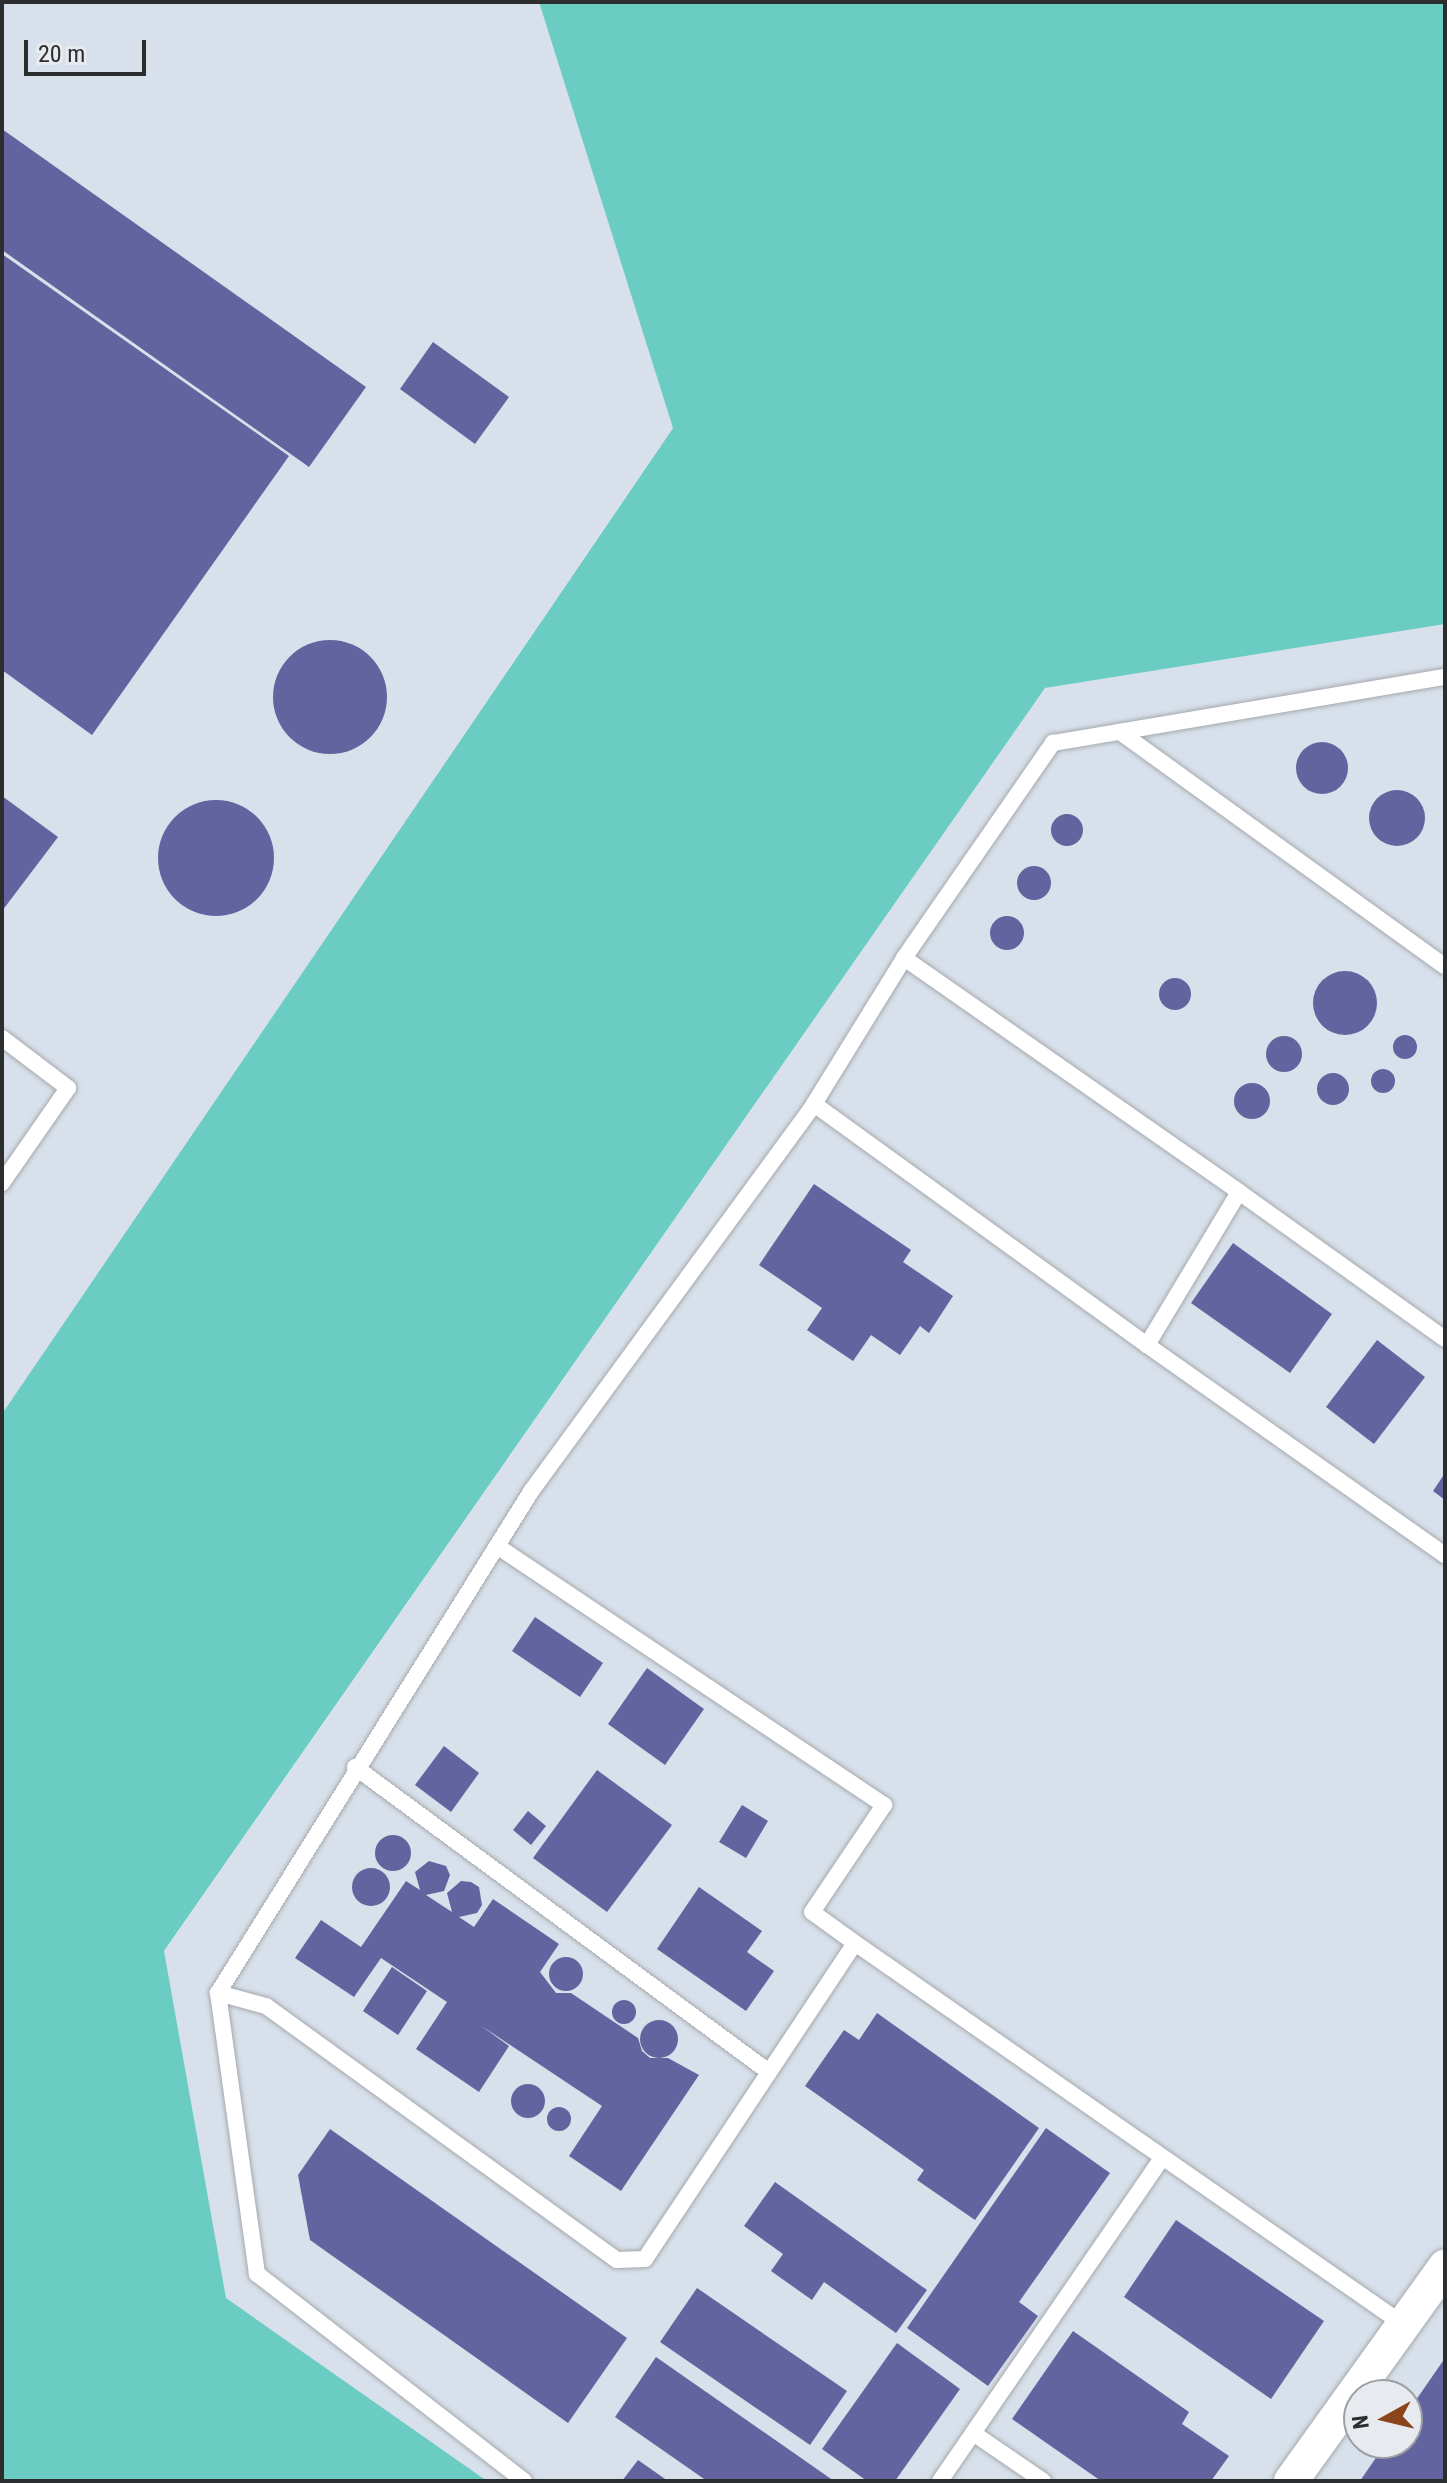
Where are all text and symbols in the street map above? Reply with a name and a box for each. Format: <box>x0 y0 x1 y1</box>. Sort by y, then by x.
scale bar <box>28 24 150 74</box>
text: 20 m <box>38 40 85 68</box>
north arrow <box>1343 2379 1423 2459</box>
text: N <box>1347 2414 1374 2431</box>

